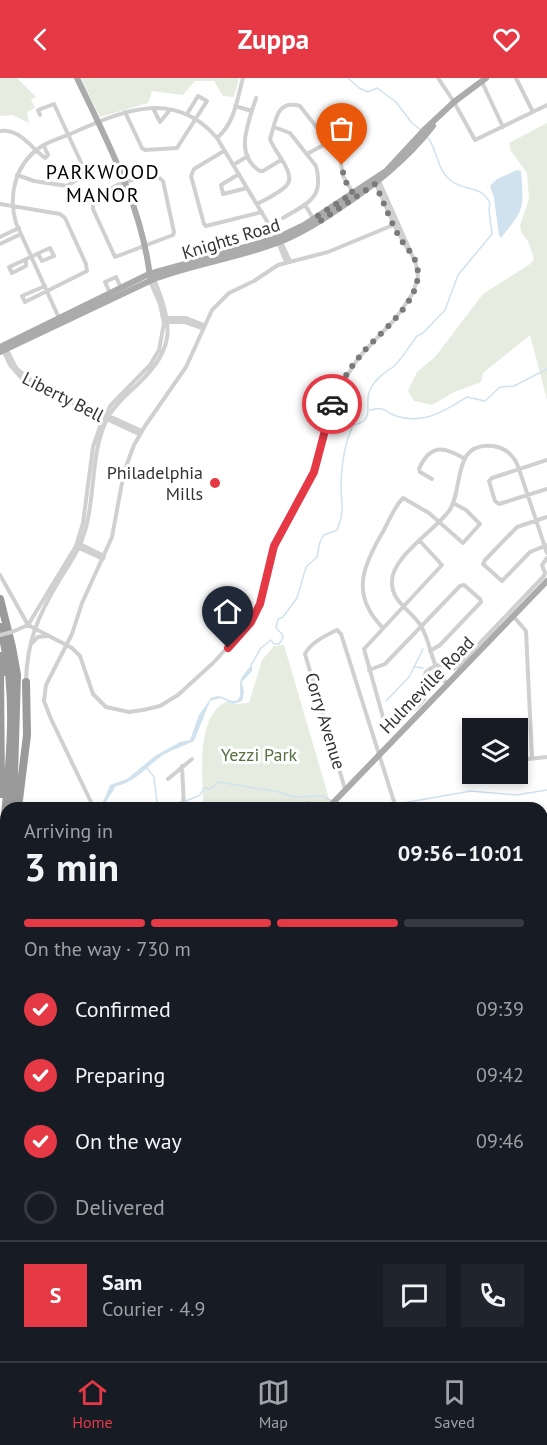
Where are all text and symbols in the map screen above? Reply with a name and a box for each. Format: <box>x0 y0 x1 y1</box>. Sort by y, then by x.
text: Zuppa <box>238 22 309 56</box>
icon: back <box>24 23 57 56</box>
icon: heart <box>490 23 523 56</box>
pin <box>316 103 367 165</box>
icon: bag <box>325 112 358 145</box>
district label: PARKWOOD MANOR <box>46 159 160 208</box>
street label: Knights Road <box>179 213 283 264</box>
street label: Liberty Bell <box>19 366 109 427</box>
courier <box>302 374 362 434</box>
icon: car <box>316 388 349 421</box>
place label: Philadelphia Mills <box>107 461 203 505</box>
marker: Philadelphia Mills <box>208 476 222 490</box>
pin <box>202 586 253 648</box>
icon: home <box>211 595 244 628</box>
street label: Hulmeville Road <box>374 631 479 738</box>
street label: Corry Avenue <box>300 670 351 772</box>
map controls <box>462 718 528 784</box>
button: layers <box>462 718 528 784</box>
park label: Yezzi Park <box>221 743 298 766</box>
text: Arriving in <box>24 818 113 844</box>
text: 09:56–10:01 <box>398 839 524 867</box>
text: 3 min <box>24 841 119 892</box>
text: On the way · 730 m <box>24 936 191 962</box>
icon: check <box>24 993 57 1026</box>
text: Confirmed <box>75 995 171 1023</box>
text: 09:39 <box>476 996 524 1022</box>
icon: check <box>24 1059 57 1092</box>
text: Preparing <box>75 1061 165 1089</box>
text: 09:42 <box>476 1062 524 1088</box>
icon: check <box>24 1125 57 1158</box>
text: On the way <box>75 1127 182 1155</box>
text: 09:46 <box>476 1128 524 1154</box>
text: Delivered <box>75 1193 165 1221</box>
button: chat <box>383 1264 446 1327</box>
button: phone <box>461 1264 524 1327</box>
text: Sam <box>102 1268 142 1296</box>
text: S <box>50 1281 61 1309</box>
text: Courier · 4.9 <box>102 1296 205 1322</box>
tab: Home <box>72 1376 113 1432</box>
tab: Map <box>257 1376 290 1432</box>
tab: Saved <box>434 1376 475 1432</box>

